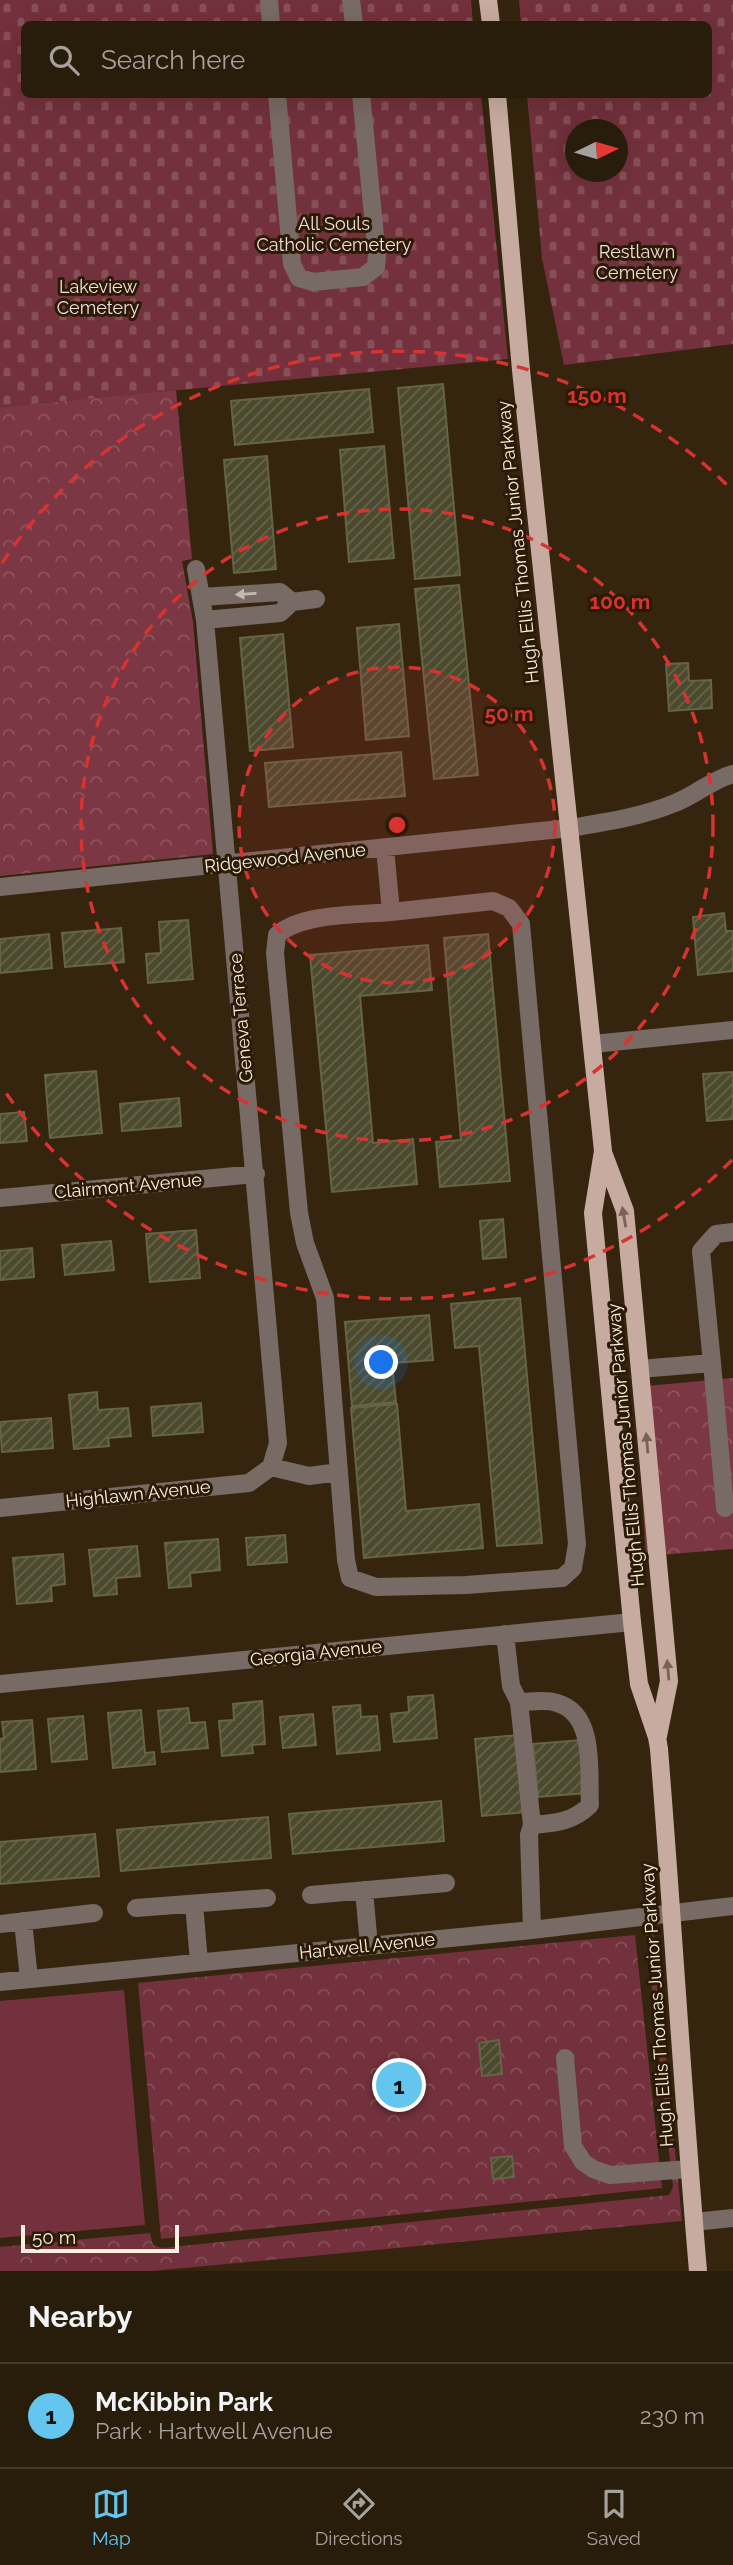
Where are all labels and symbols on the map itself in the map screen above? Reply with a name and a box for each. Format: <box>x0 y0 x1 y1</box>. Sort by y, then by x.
north arrow <box>565 119 628 182</box>
park label: All Souls Catholic Cemetery <box>256 213 412 255</box>
park label: Restlawn Cemetery <box>596 241 678 283</box>
park label: Lakeview Cemetery <box>57 276 139 318</box>
text: 150 m <box>567 383 627 408</box>
street label: Hugh Ellis Thomas Junior Parkway <box>492 399 543 685</box>
one-way arrow <box>234 589 256 600</box>
text: 100 m <box>590 589 650 614</box>
text: 50 m <box>484 701 534 726</box>
centre of rings <box>385 813 409 837</box>
street label: Ridgewood Avenue <box>203 839 367 876</box>
street label: Geneva Terrace <box>224 952 257 1084</box>
street label: Clairmont Avenue <box>53 1169 203 1202</box>
one-way arrow <box>619 1206 630 1228</box>
street label: Hugh Ellis Thomas Junior Parkway <box>603 1302 648 1588</box>
your location <box>364 1345 398 1379</box>
one-way arrow <box>641 1432 652 1454</box>
street label: Highlawn Avenue <box>64 1475 212 1512</box>
street label: Georgia Avenue <box>249 1635 383 1670</box>
one-way arrow <box>662 1658 673 1680</box>
street label: Hugh Ellis Thomas Junior Parkway <box>636 1862 677 2148</box>
street label: Hartwell Avenue <box>298 1928 436 1963</box>
pin: 1 <box>376 2059 422 2111</box>
scale bar <box>21 2222 178 2254</box>

